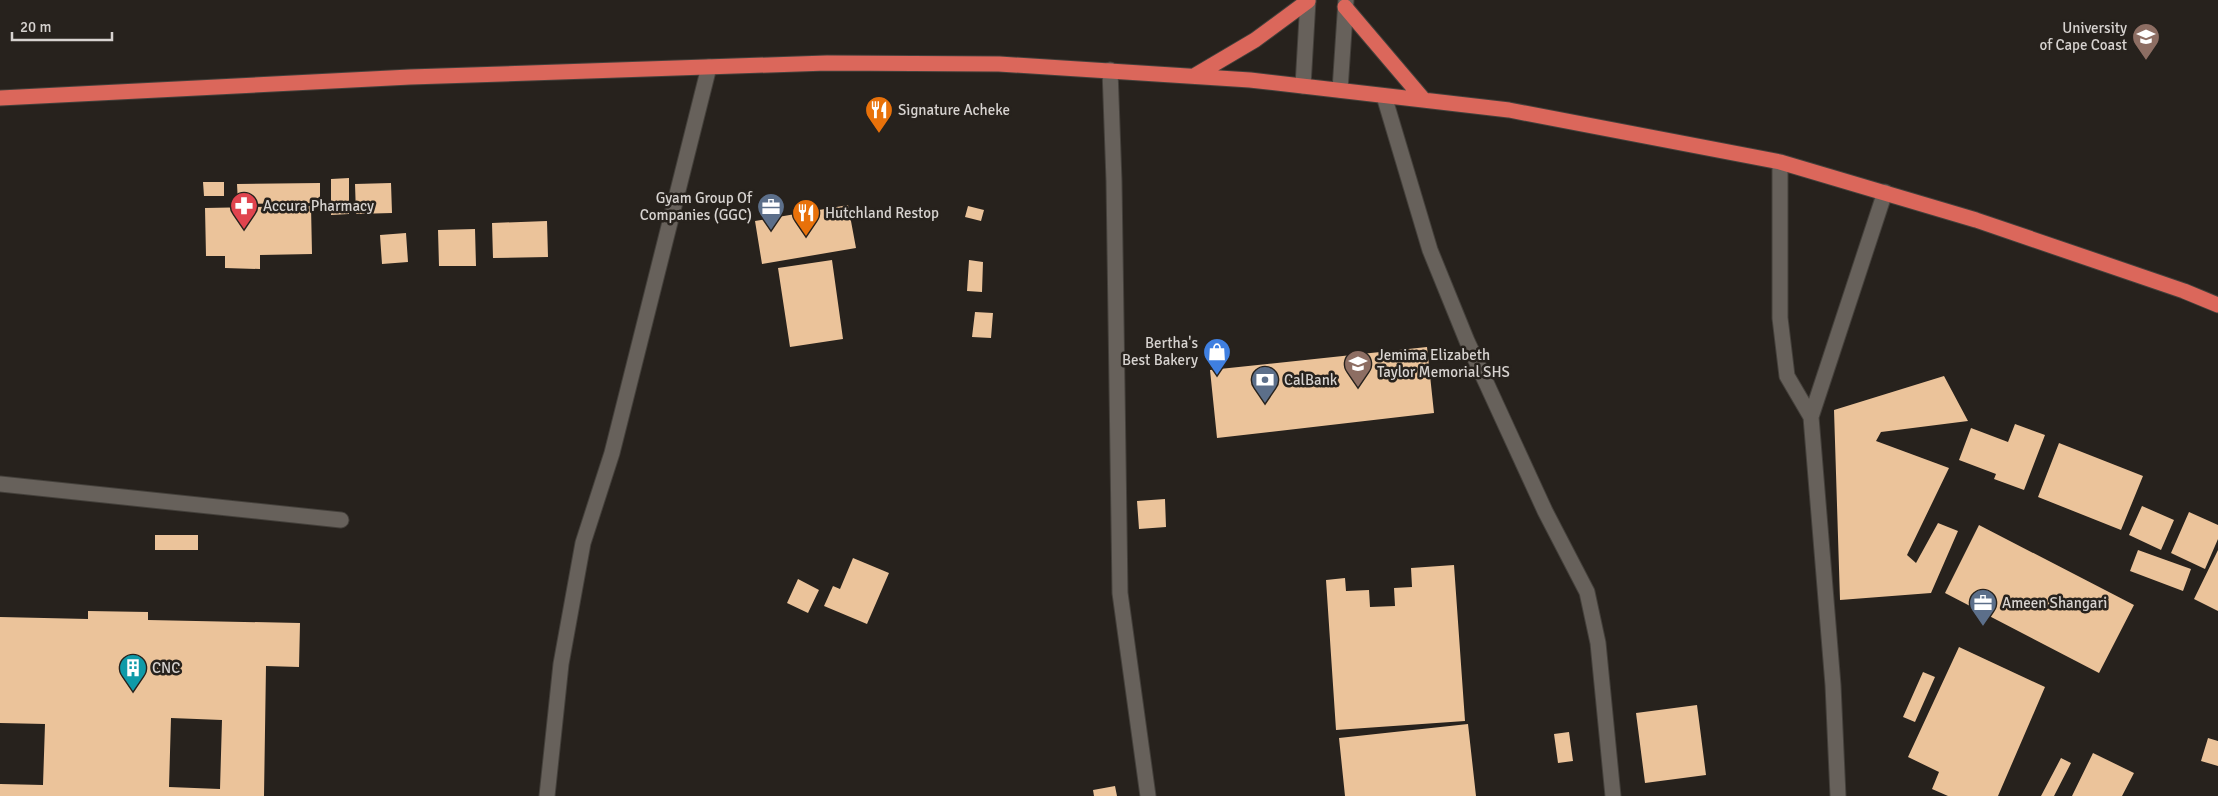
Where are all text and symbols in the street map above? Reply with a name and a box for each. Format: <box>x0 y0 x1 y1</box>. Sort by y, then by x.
scale bar <box>12 10 112 42</box>
text: 20 m <box>20 18 51 36</box>
place label: University of Cape Coast <box>2039 19 2127 54</box>
school or university icon: University of Cape Coast <box>2131 22 2161 61</box>
restaurant icon: Signature Acheke <box>864 95 894 134</box>
place label: Signature Acheke <box>898 101 1010 119</box>
place label: Gyam Group Of Companies (GGC) <box>640 189 753 224</box>
pharmacy icon: Accura Pharmacy <box>229 191 259 230</box>
office icon: Gyam Group Of Companies (GGC) <box>756 192 786 231</box>
place label: Accura Pharmacy <box>263 197 374 215</box>
restaurant icon: Hutchland Restop <box>791 198 821 237</box>
place label: Hutchland Restop <box>825 204 939 222</box>
place label: Bertha's Best Bakery <box>1122 334 1198 369</box>
shop icon: Bertha's Best Bakery <box>1202 337 1232 376</box>
place label: Jemima Elizabeth Taylor Memorial SHS <box>1377 346 1510 381</box>
school or university icon: Jemima Elizabeth Taylor Memorial SHS <box>1343 349 1373 388</box>
bank icon: CalBank <box>1250 365 1280 404</box>
place label: CalBank <box>1284 371 1338 389</box>
office icon: Ameen Shangari <box>1968 588 1998 627</box>
place label: Ameen Shangari <box>2002 594 2107 612</box>
building icon: CNC <box>118 653 148 692</box>
place label: CNC <box>152 659 180 677</box>

